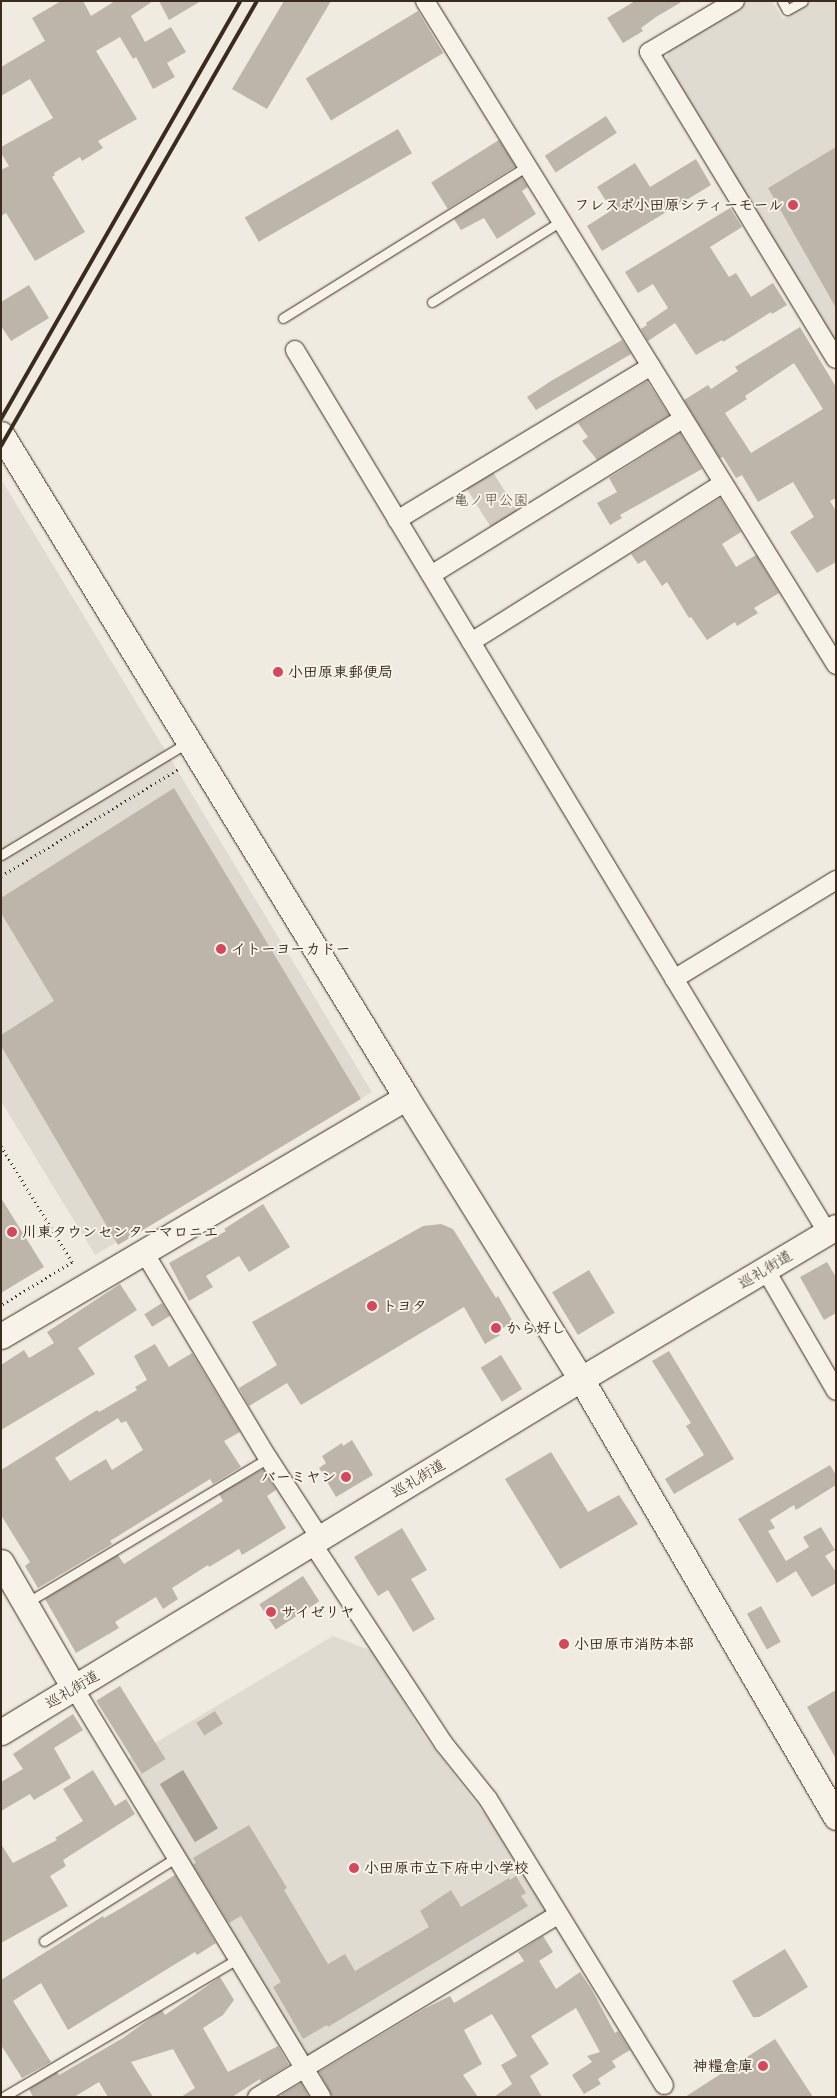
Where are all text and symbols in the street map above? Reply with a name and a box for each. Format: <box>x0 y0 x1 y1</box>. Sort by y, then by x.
place label: フレスポ小田原シティーモール <box>573 196 783 214</box>
marker: フレスポ小田原シティーモール <box>787 199 799 211</box>
park label: 亀ノ甲公園 <box>454 491 528 509</box>
place label: 小田原東郵便局 <box>288 663 393 681</box>
marker: 小田原東郵便局 <box>272 666 284 678</box>
place label: イトーヨーカドー <box>231 940 350 958</box>
marker: イトーヨーカドー <box>215 943 227 955</box>
place label: 川東タウンセンターマロニエ <box>22 1223 217 1241</box>
marker: 川東タウンセンターマロニエ <box>6 1226 18 1238</box>
street label: 巡礼街道 <box>735 1246 795 1292</box>
place label: トヨタ <box>382 1297 427 1315</box>
marker: トヨタ <box>366 1300 378 1312</box>
place label: から好し <box>506 1319 566 1337</box>
marker: から好し <box>490 1322 502 1334</box>
street label: 巡礼街道 <box>388 1455 448 1501</box>
place label: バーミヤン <box>261 1468 336 1486</box>
marker: バーミヤン <box>340 1471 352 1483</box>
place label: サイゼリヤ <box>281 1603 356 1621</box>
marker: サイゼリヤ <box>265 1606 277 1618</box>
place label: 小田原市消防本部 <box>574 1635 694 1653</box>
marker: 小田原市消防本部 <box>558 1638 570 1650</box>
street label: 巡礼街道 <box>42 1666 102 1712</box>
place label: 小田原市立下府中小学校 <box>364 1859 529 1877</box>
marker: 小田原市立下府中小学校 <box>348 1862 360 1874</box>
place label: 神糧倉庫 <box>693 2057 753 2075</box>
marker: 神糧倉庫 <box>757 2060 769 2072</box>

